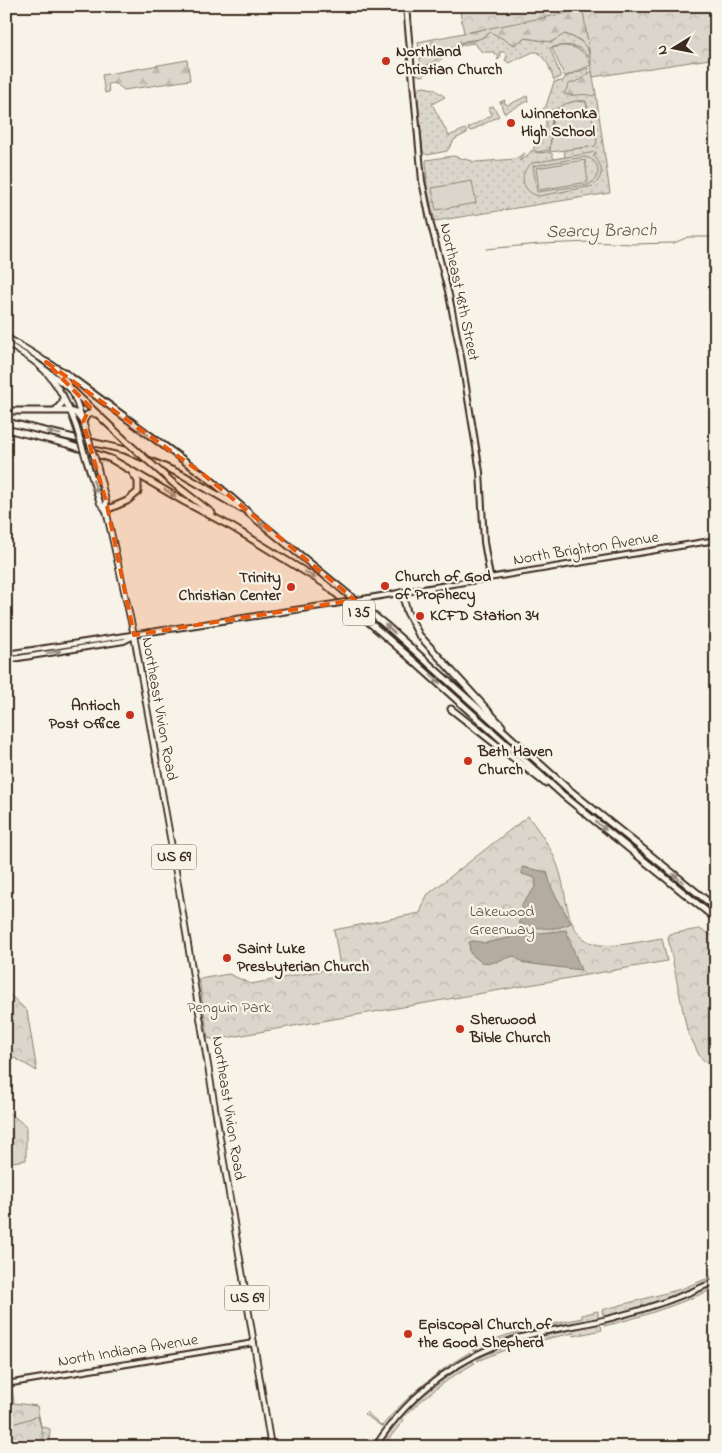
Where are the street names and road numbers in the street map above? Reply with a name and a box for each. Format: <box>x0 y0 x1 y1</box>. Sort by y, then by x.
street label: Northeast 48th Street <box>433 221 485 364</box>
street label: North Brighton Avenue <box>511 526 661 572</box>
road number: I 35 <box>343 600 375 626</box>
street label: Northeast Vivion Road <box>135 635 183 783</box>
road number: US 69 <box>152 844 196 870</box>
street label: Northeast Vivion Road <box>205 1034 251 1182</box>
road number: US 69 <box>224 1286 270 1310</box>
street label: North Indiana Avenue <box>56 1328 201 1374</box>

